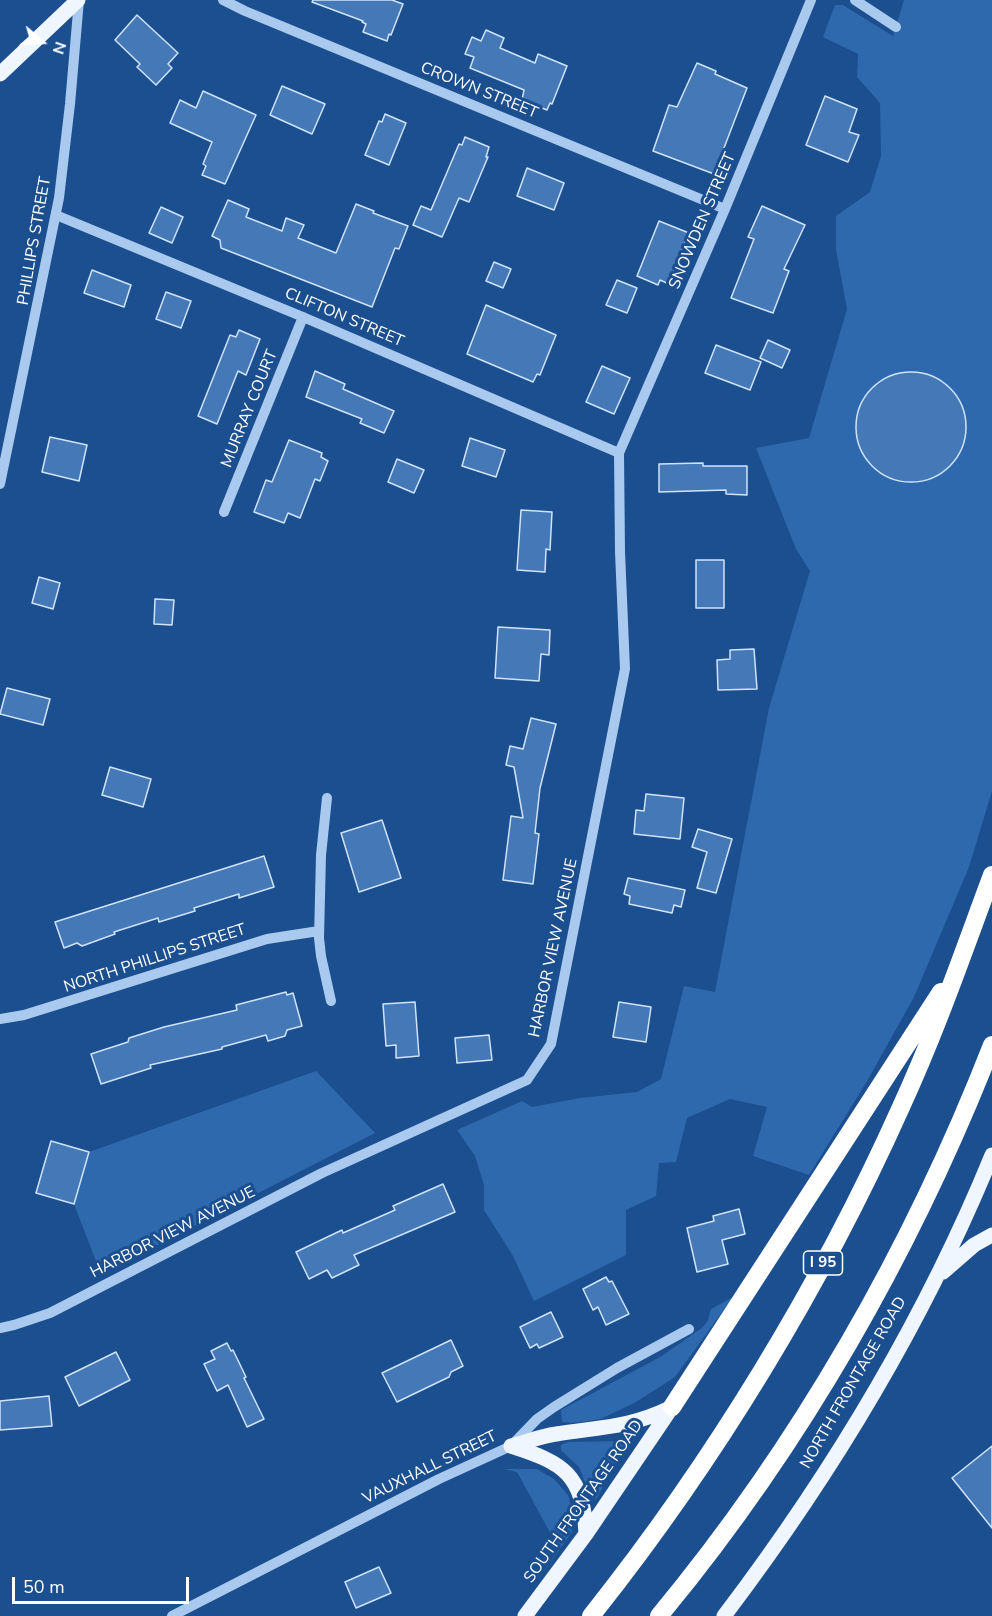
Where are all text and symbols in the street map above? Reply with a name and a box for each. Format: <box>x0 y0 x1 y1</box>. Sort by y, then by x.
north arrow <box>12 12 72 72</box>
text: N <box>47 39 71 57</box>
street label: CROWN STREET <box>417 59 541 123</box>
street label: SNOWDEN STREET <box>666 150 740 292</box>
street label: PHILLIPS STREET <box>14 175 56 307</box>
street label: CLIFTON STREET <box>282 284 406 352</box>
street label: MURRAY COURT <box>218 347 282 471</box>
street label: HARBOR VIEW AVENUE <box>526 857 582 1039</box>
street label: NORTH PHILLIPS STREET <box>62 920 248 998</box>
street label: HARBOR VIEW AVENUE <box>87 1183 259 1283</box>
road number: I 95 <box>804 1251 842 1275</box>
street label: NORTH FRONTAGE ROAD <box>797 1294 911 1472</box>
street label: SOUTH FRONTAGE ROAD <box>520 1417 648 1587</box>
street label: VAUXHALL STREET <box>360 1427 500 1509</box>
scale bar <box>15 1565 192 1603</box>
text: 50 m <box>23 1575 65 1599</box>

